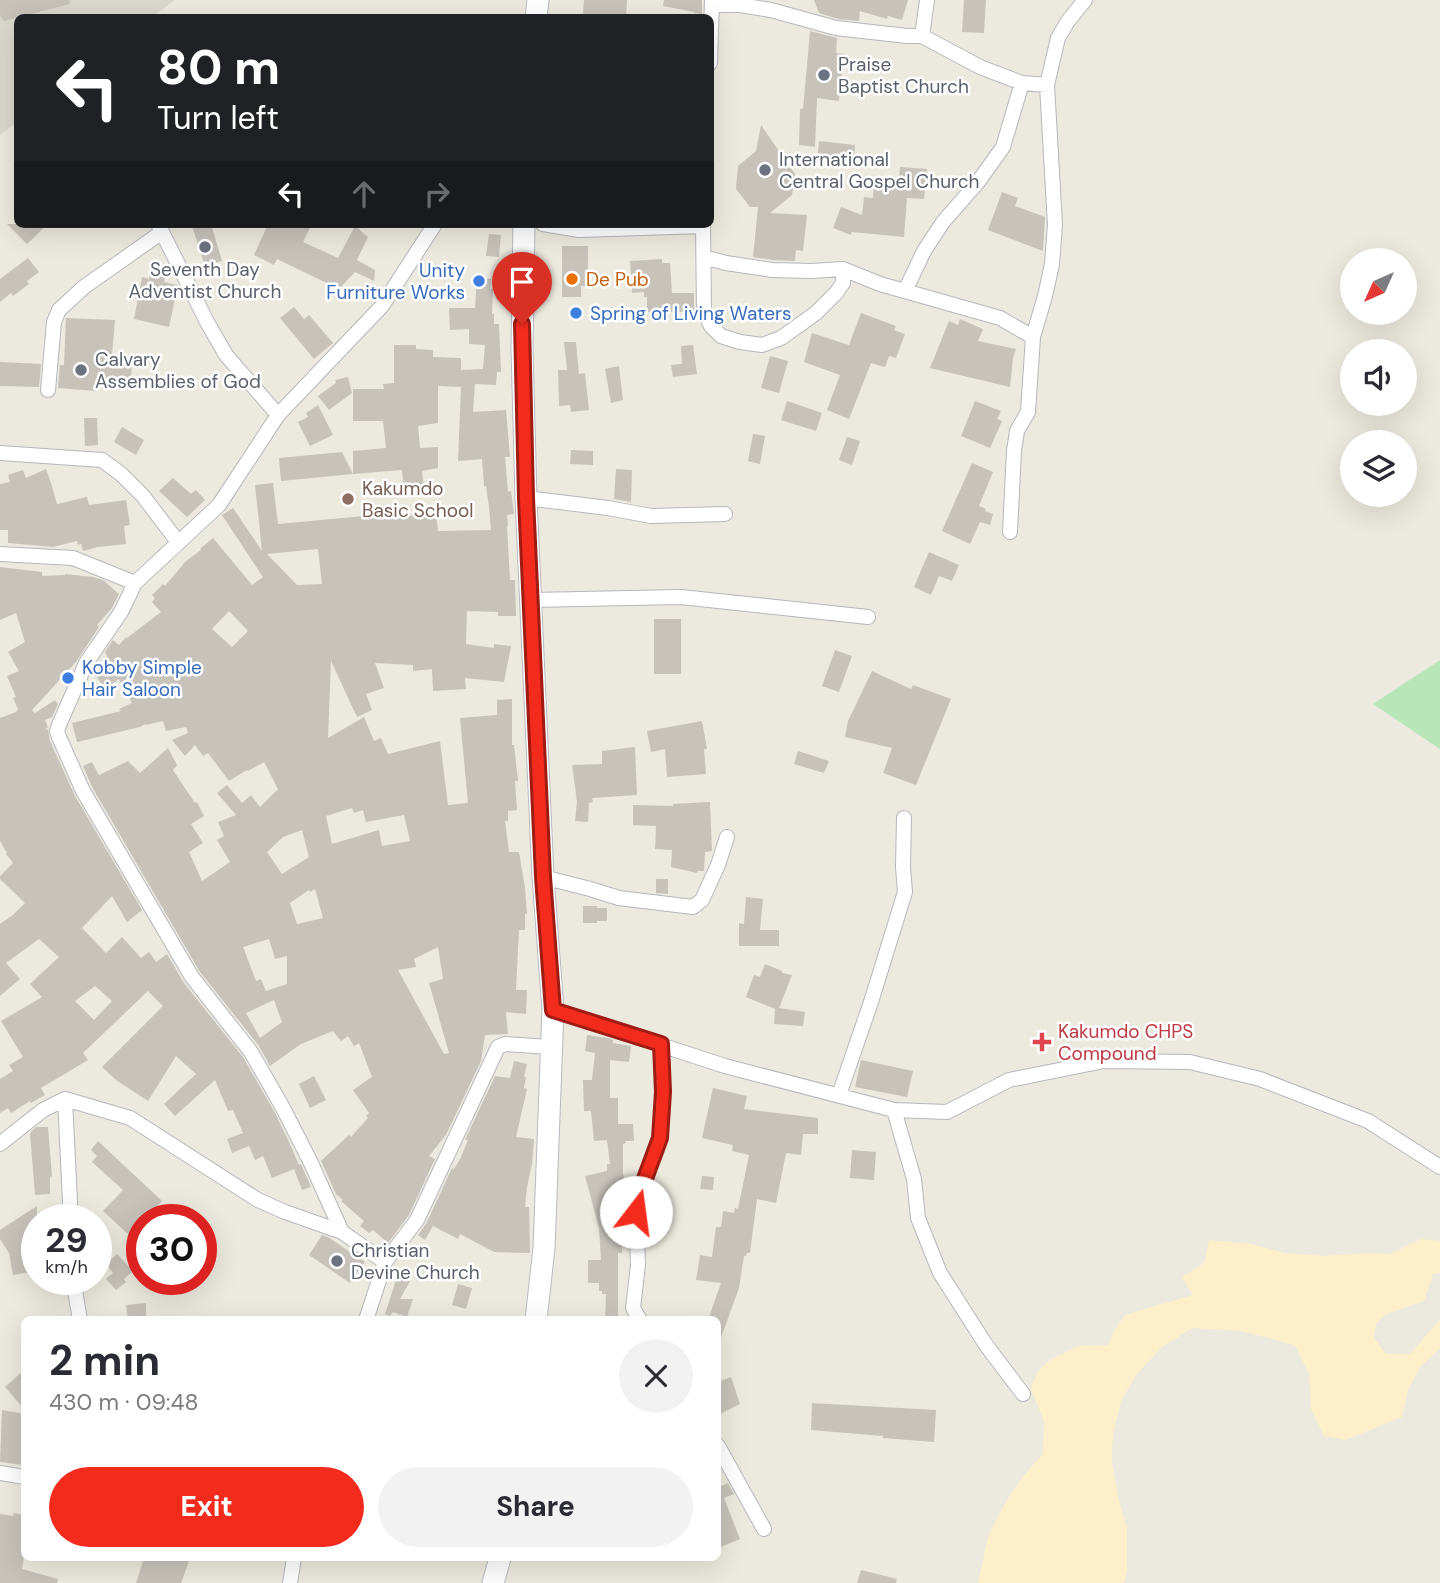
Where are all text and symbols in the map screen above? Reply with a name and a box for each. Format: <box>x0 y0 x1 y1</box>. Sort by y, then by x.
text: 80 m <box>157 35 280 99</box>
icon: left <box>42 42 133 133</box>
place label: Praise Baptist Church <box>838 52 969 99</box>
marker: Praise Baptist Church <box>816 67 832 83</box>
text: Turn left <box>157 97 279 139</box>
place label: International Central Gospel Church <box>779 147 980 194</box>
marker: International Central Gospel Church <box>757 162 773 178</box>
icon: left <box>272 175 310 213</box>
icon: ahead <box>345 175 383 213</box>
icon: right <box>418 175 456 213</box>
marker: Seventh Day Adventist Church <box>197 239 213 255</box>
north arrow <box>1340 248 1418 326</box>
map controls <box>1340 248 1417 507</box>
pin <box>492 252 552 324</box>
place label: Seventh Day Adventist Church <box>129 257 281 304</box>
place label: Unity Furniture Works <box>326 258 465 305</box>
icon: arrive <box>503 263 541 301</box>
place label: De Pub <box>586 267 649 292</box>
marker: De Pub <box>564 271 580 287</box>
marker: Unity Furniture Works <box>471 273 487 289</box>
place label: Spring of Living Waters <box>590 301 792 326</box>
marker: Spring of Living Waters <box>568 305 584 321</box>
button: sound <box>1340 339 1417 416</box>
place label: Calvary Assemblies of God <box>95 347 261 394</box>
marker: Calvary Assemblies of God <box>73 362 89 378</box>
button: layers <box>1340 430 1417 507</box>
place label: Kakumdo Basic School <box>362 476 473 523</box>
marker: Kakumdo Basic School <box>340 491 356 507</box>
place label: Kobby Simple Hair Saloon <box>82 655 202 702</box>
marker: Kobby Simple Hair Saloon <box>60 670 76 686</box>
place label: Kakumdo CHPS Compound <box>1058 1019 1193 1066</box>
marker: Kakumdo CHPS Compound <box>1032 1032 1052 1052</box>
position arrow <box>599 1175 673 1249</box>
speed limit sign: 30 <box>126 1204 217 1295</box>
text: 29 <box>45 1217 88 1263</box>
place label: Christian Devine Church <box>351 1238 480 1285</box>
marker: Christian Devine Church <box>329 1253 345 1269</box>
text: km/h <box>45 1255 88 1279</box>
text: 2 min <box>49 1333 160 1388</box>
button: close <box>619 1339 693 1413</box>
text: 430 m · 09:48 <box>49 1387 198 1417</box>
button: Exit <box>49 1467 364 1547</box>
button: Share <box>378 1467 693 1547</box>

